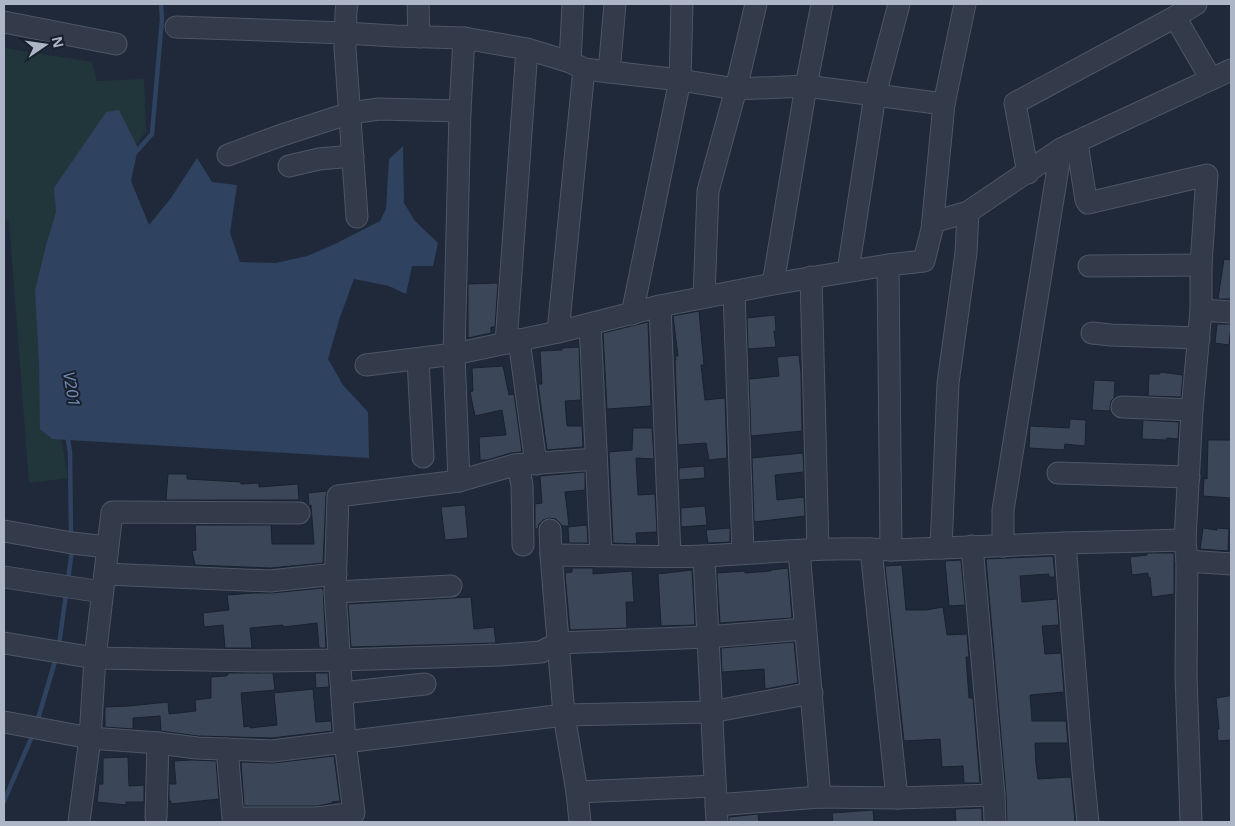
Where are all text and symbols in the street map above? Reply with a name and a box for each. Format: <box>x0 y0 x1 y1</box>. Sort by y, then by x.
north arrow <box>20 20 70 70</box>
text: N <box>48 34 69 50</box>
water label: V201 <box>58 370 86 408</box>

